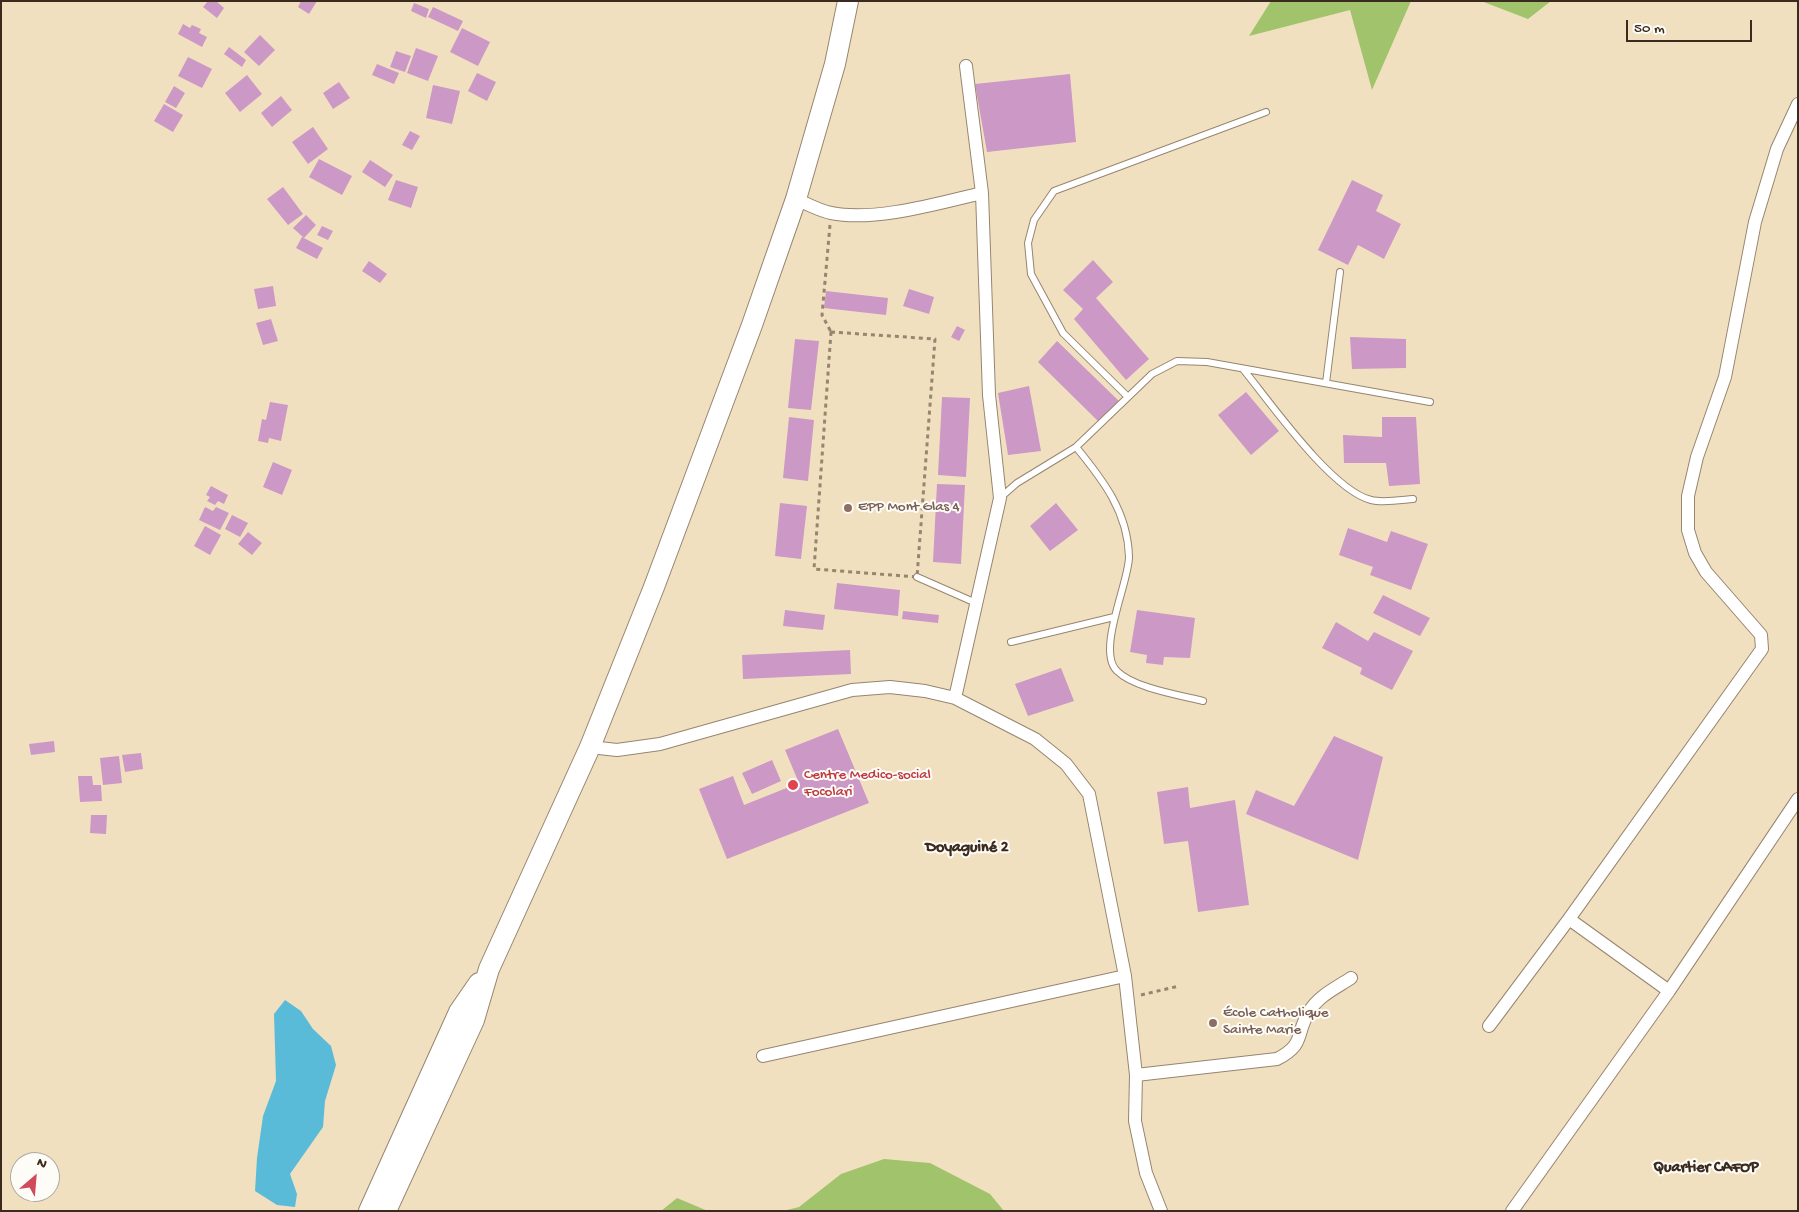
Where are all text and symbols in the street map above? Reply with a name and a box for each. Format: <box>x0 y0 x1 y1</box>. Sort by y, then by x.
scale bar <box>1629 10 1755 42</box>
text: 50 m <box>1634 20 1665 38</box>
place label: EPP Mont Glas 4 <box>858 499 960 517</box>
marker: EPP Mont Glas 4 <box>842 502 854 514</box>
place label: Centre Medico-social Focolari <box>804 767 931 802</box>
marker: Centre Medico-social Focolari <box>786 778 800 792</box>
district label: Doyaguiné 2 <box>925 839 1009 859</box>
place label: École Catholique Sainte Marie <box>1223 1005 1329 1040</box>
marker: École Catholique Sainte Marie <box>1207 1017 1219 1029</box>
north arrow <box>10 1152 60 1202</box>
text: N <box>34 1154 50 1174</box>
district label: Quartier CAFOP <box>1653 1159 1759 1179</box>

